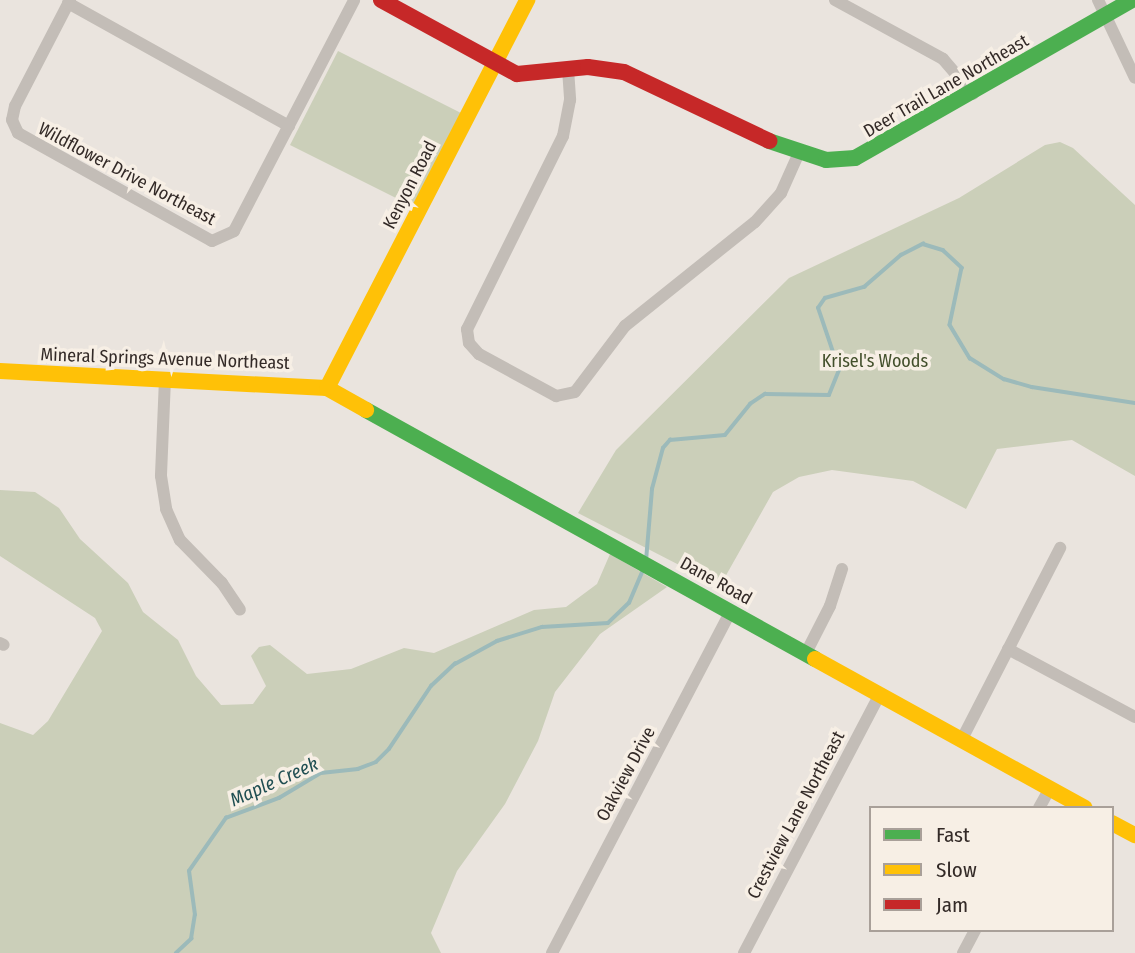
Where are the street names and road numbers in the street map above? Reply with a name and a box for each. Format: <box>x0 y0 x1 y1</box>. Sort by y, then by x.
street label: Deer Trail Lane Northeast <box>860 30 1032 142</box>
street label: Wildflower Drive Northeast <box>34 118 220 230</box>
street label: Kenyon Road <box>379 137 441 233</box>
street label: Mineral Springs Avenue Northeast <box>40 344 290 374</box>
street label: Dane Road <box>676 552 756 610</box>
street label: Oakview Drive <box>592 723 660 825</box>
street label: Crestview Lane Northeast <box>743 727 849 903</box>

